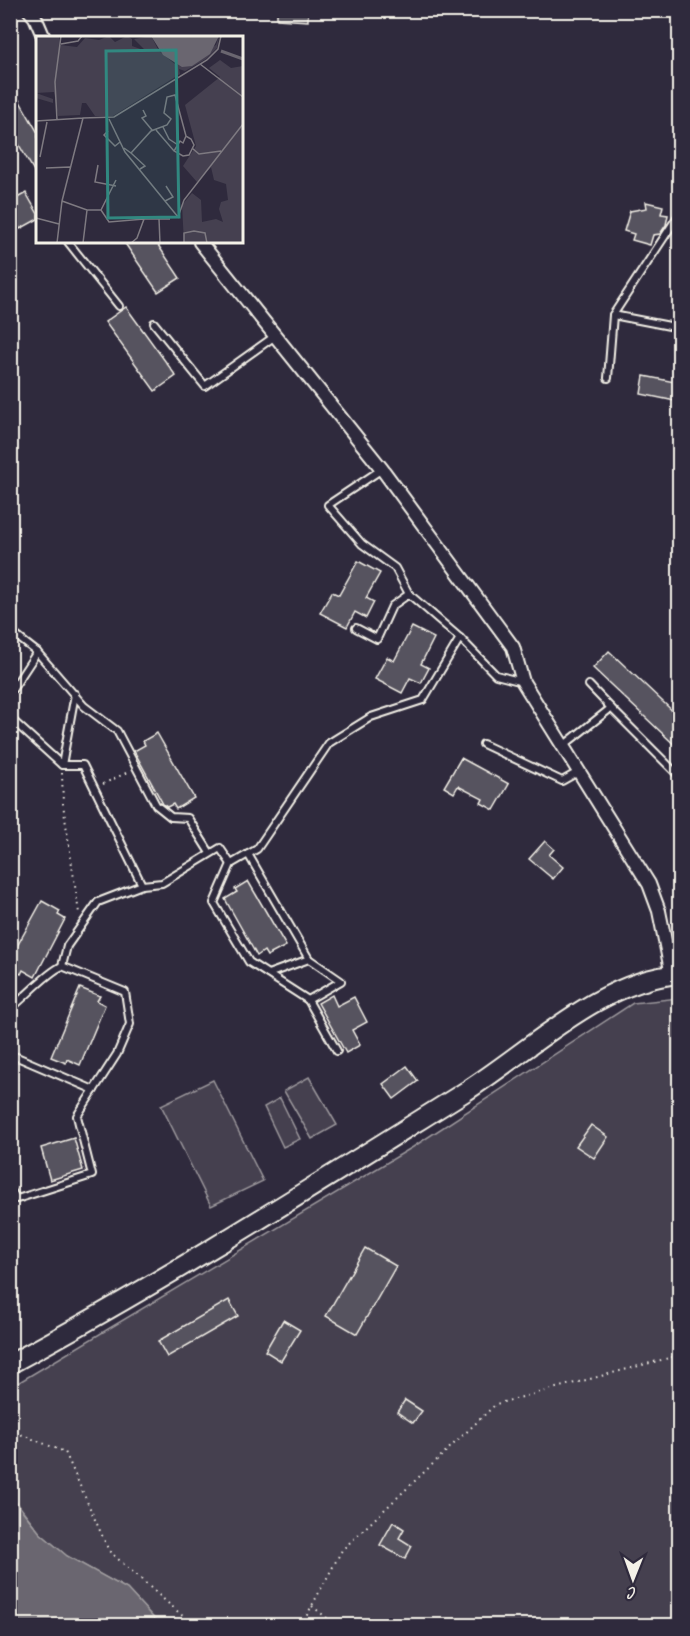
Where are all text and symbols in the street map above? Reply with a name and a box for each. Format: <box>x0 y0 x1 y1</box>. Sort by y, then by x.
inset map <box>36 36 243 243</box>
north arrow <box>603 1549 663 1609</box>
text: С <box>627 1583 637 1603</box>

